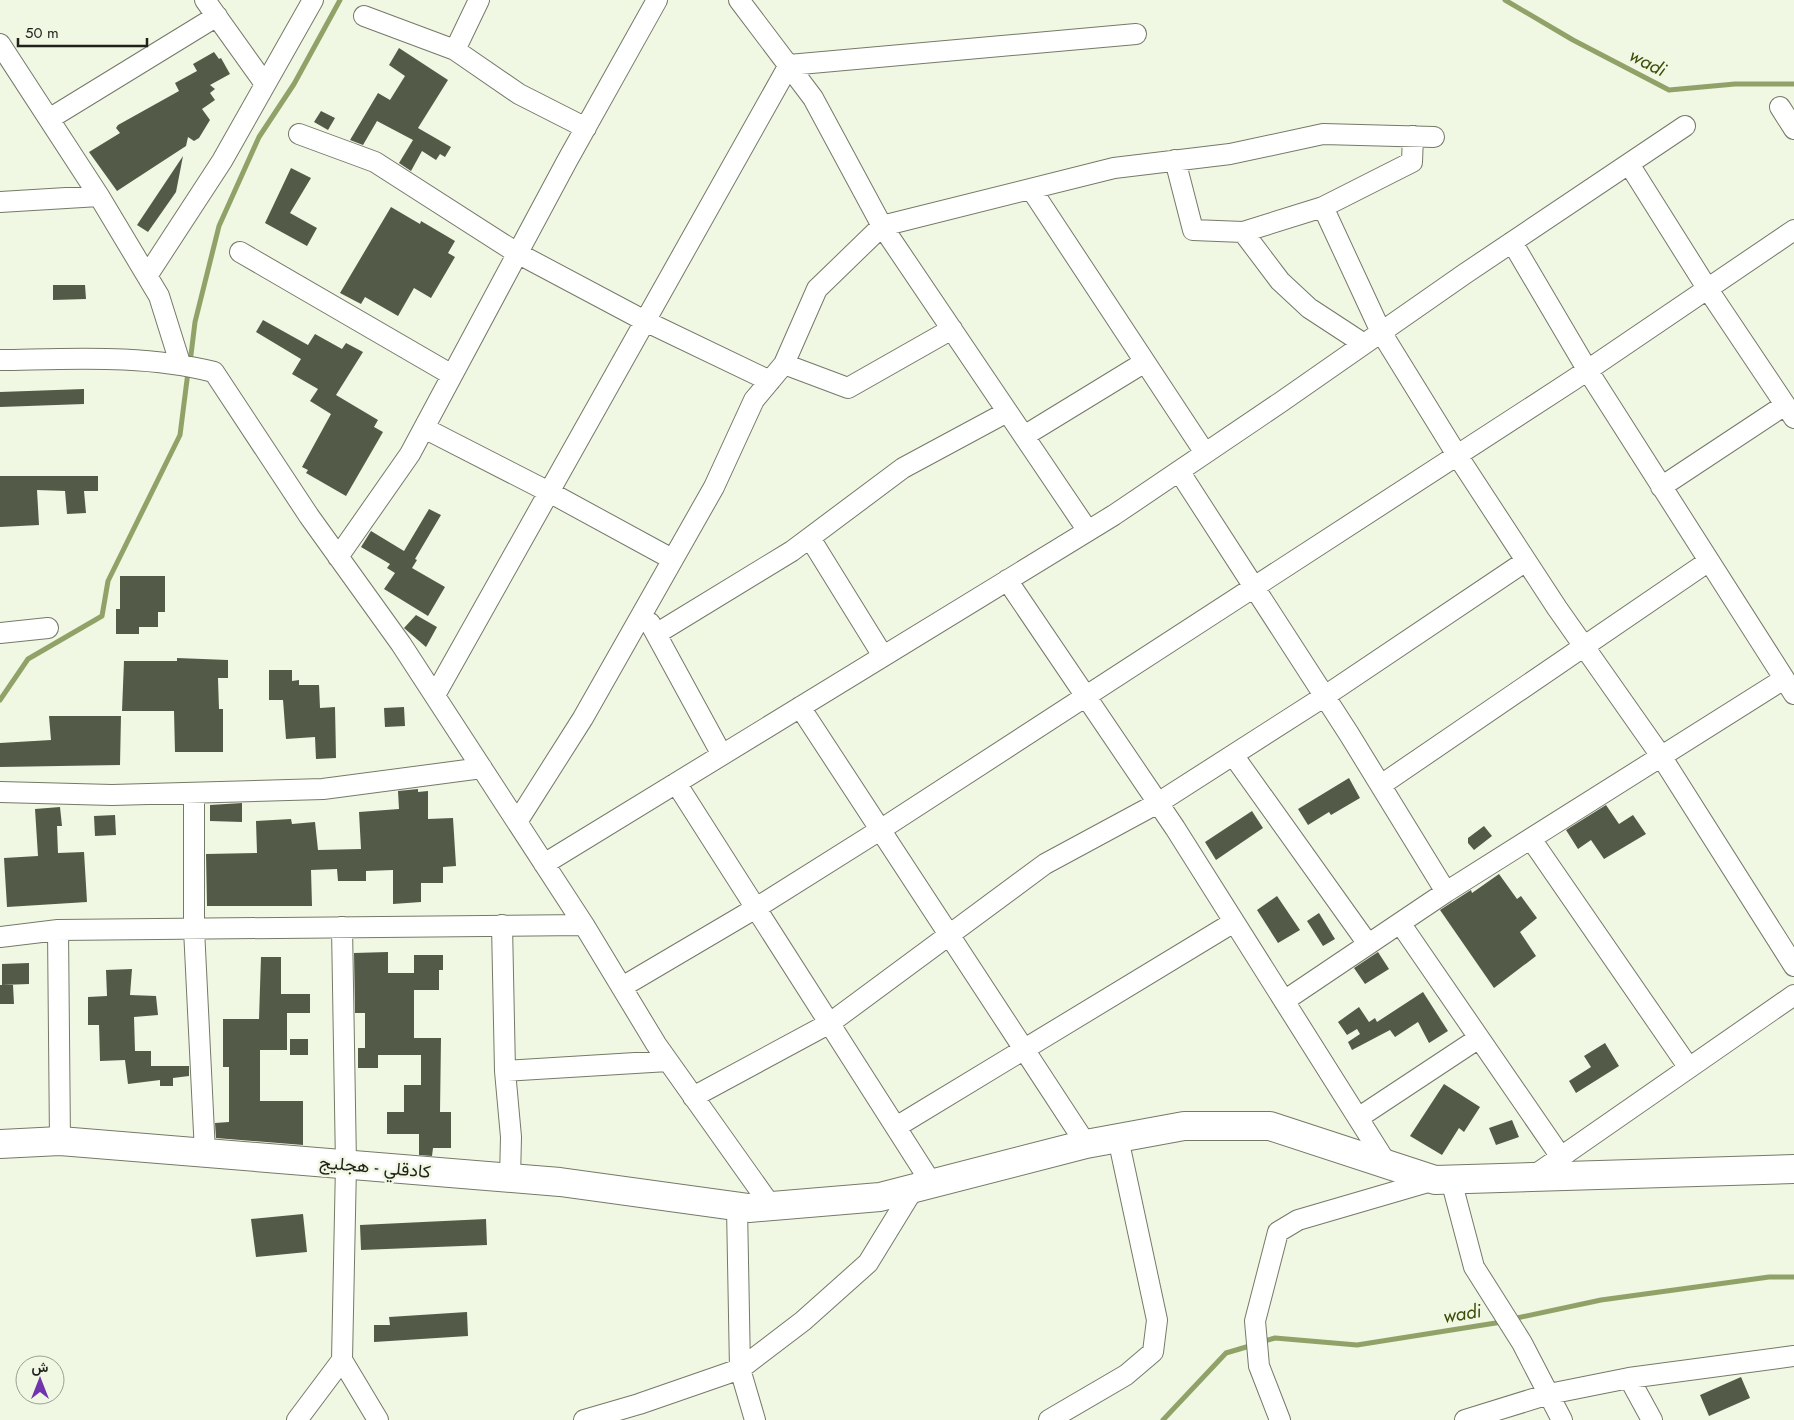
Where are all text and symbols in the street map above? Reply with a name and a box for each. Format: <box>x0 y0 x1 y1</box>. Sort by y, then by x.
scale bar <box>18 15 146 47</box>
text: 50 m <box>25 22 59 44</box>
water label: wadi <box>1625 42 1672 84</box>
street label: كادقلي - هجليج <box>318 1149 432 1187</box>
water label: wadi <box>1441 1297 1484 1330</box>
north arrow <box>15 1355 65 1405</box>
text: ش <box>32 1357 49 1377</box>

